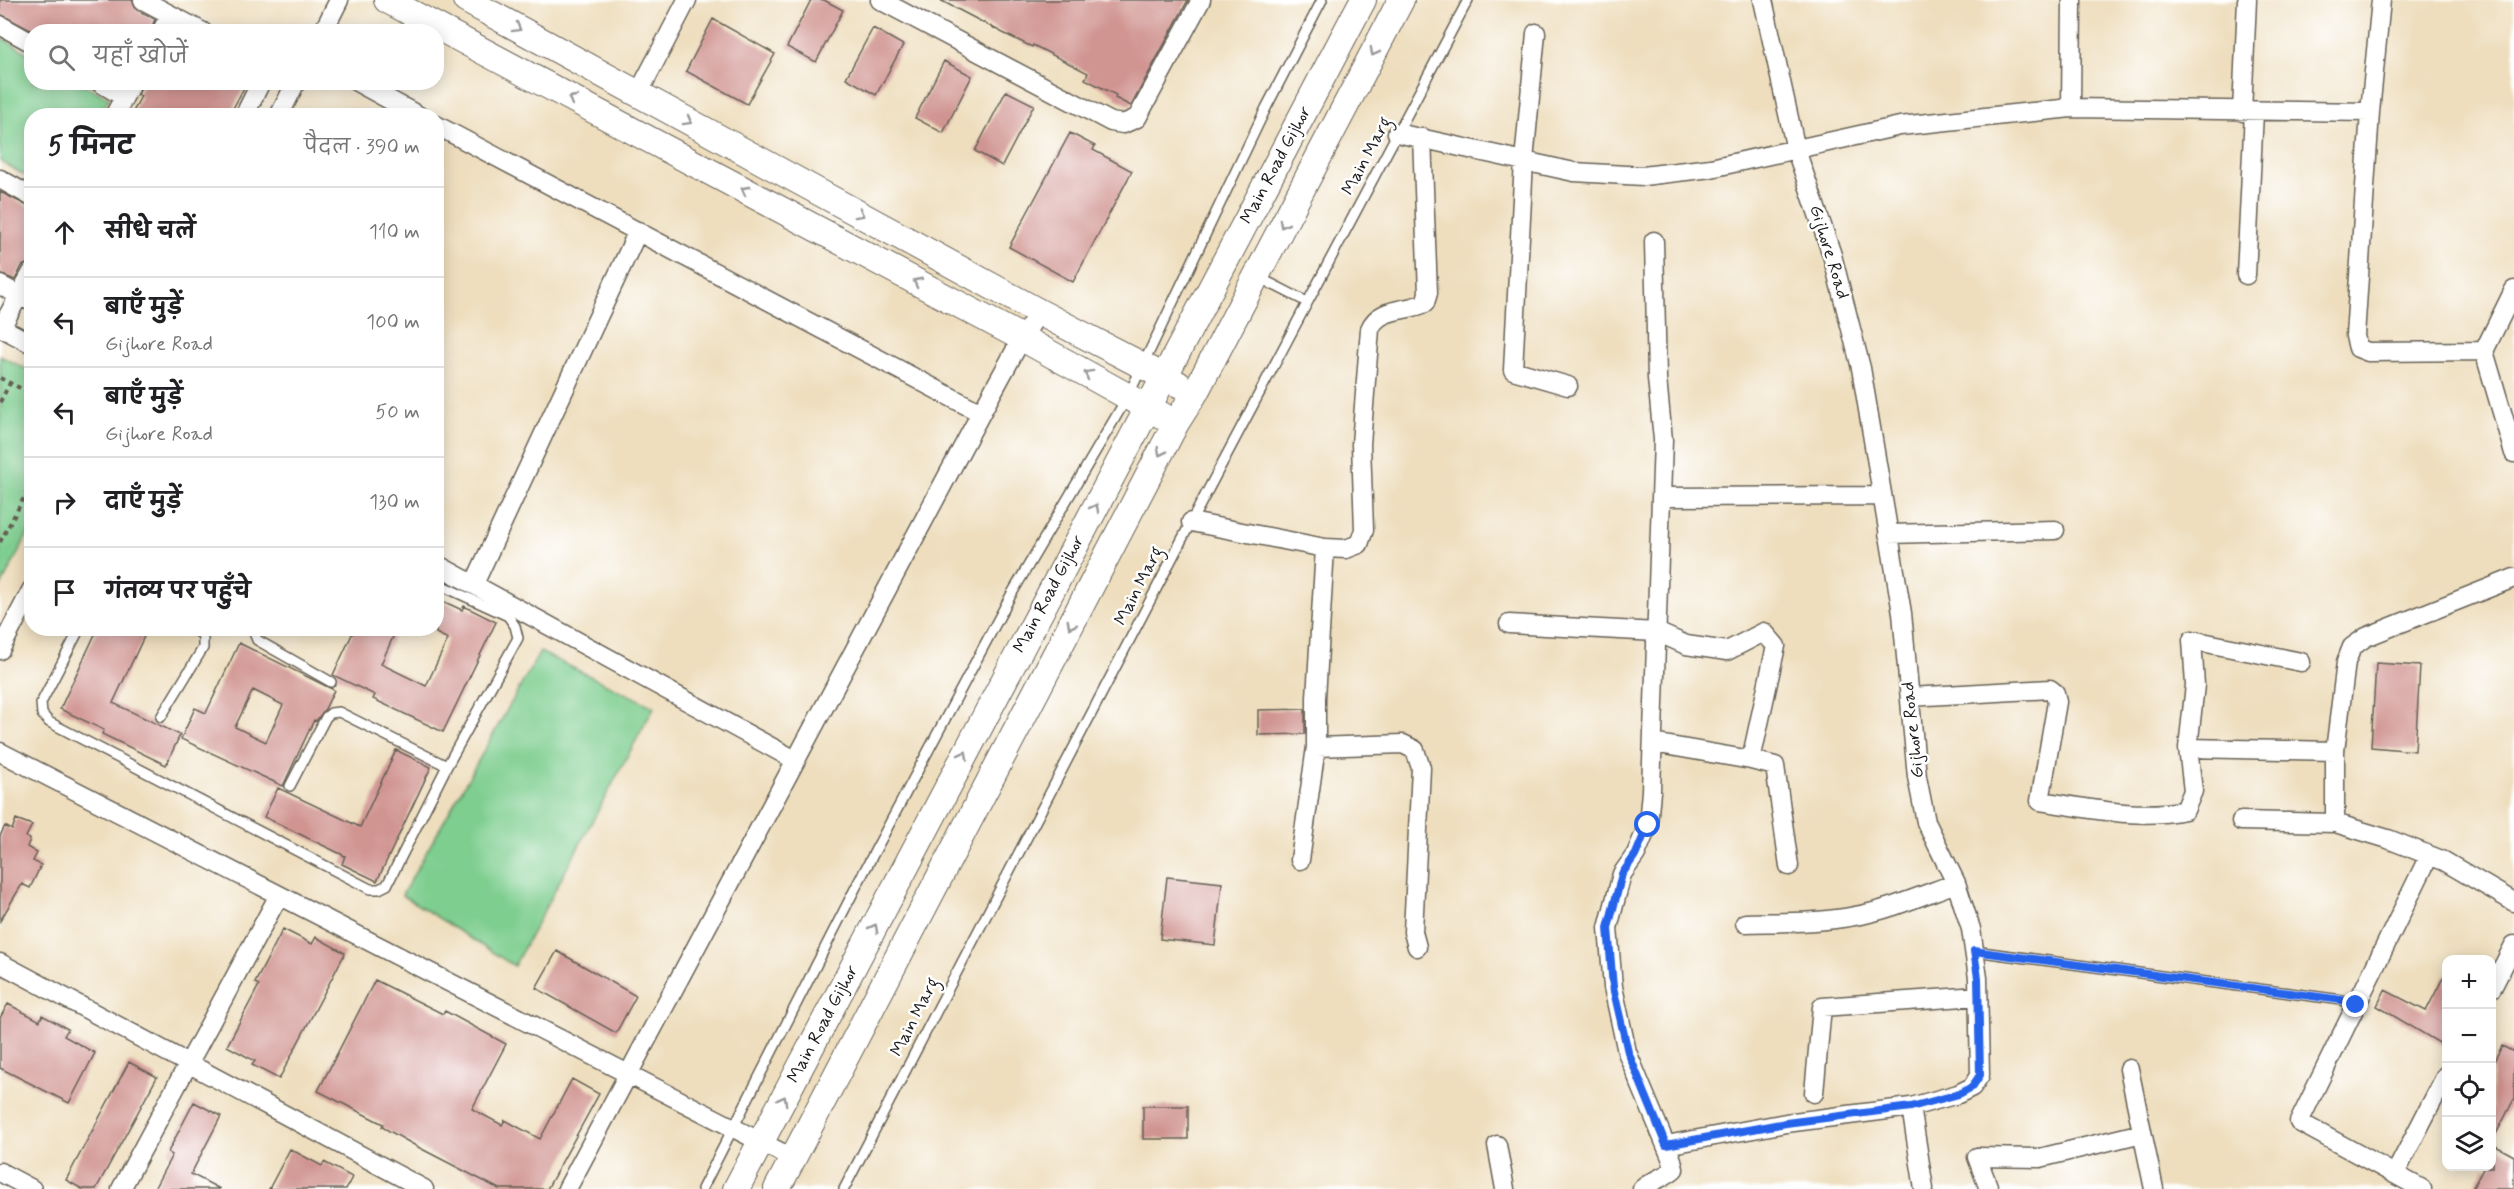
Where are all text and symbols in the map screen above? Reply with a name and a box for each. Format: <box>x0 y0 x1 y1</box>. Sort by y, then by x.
one-way arrow <box>511 21 521 32</box>
search box <box>24 24 444 90</box>
icon: search <box>45 41 78 74</box>
text: यहाँ खोजें <box>93 43 188 71</box>
one-way arrow <box>1370 45 1381 56</box>
one-way arrow <box>568 94 579 106</box>
street label: Main Road Gijhor <box>1235 101 1317 228</box>
street label: Main Marg <box>1336 113 1399 200</box>
one-way arrow <box>682 114 693 125</box>
text: 5 मिनट <box>48 130 134 164</box>
text: पैदल · 390 m <box>304 134 420 161</box>
one-way arrow <box>740 186 751 197</box>
street label: Gijhore Road <box>1803 202 1855 302</box>
one-way arrow <box>853 207 864 218</box>
icon: ahead <box>48 216 81 249</box>
text: सीधे चलें <box>105 218 195 246</box>
one-way arrow <box>1279 218 1290 229</box>
text: 110 m <box>369 219 420 246</box>
one-way arrow <box>913 278 923 289</box>
text: बाएँ मुड़ें <box>105 294 183 322</box>
icon: left <box>48 306 81 339</box>
text: 100 m <box>366 309 420 336</box>
text: Gijhore Road <box>105 331 213 358</box>
one-way arrow <box>1084 370 1095 381</box>
text: बाएँ मुड़ें <box>105 384 183 412</box>
icon: left <box>48 396 81 429</box>
text: 50 m <box>375 399 420 426</box>
text: Gijhore Road <box>105 421 213 448</box>
one-way arrow <box>1157 445 1168 456</box>
icon: right <box>48 486 81 519</box>
text: दाएँ मुड़ें <box>105 488 182 516</box>
text: 130 m <box>369 489 420 516</box>
one-way arrow <box>1087 503 1099 514</box>
street label: Main Road Gijhor <box>1008 530 1090 657</box>
street label: Main Marg <box>1109 542 1171 631</box>
icon: arrive <box>48 576 81 609</box>
text: गंतव्य पर पहुँचे <box>105 578 251 606</box>
one-way arrow <box>1067 618 1078 629</box>
street label: Gijhore Road <box>1896 680 1930 780</box>
one-way arrow <box>957 750 969 761</box>
route start <box>1634 811 1660 837</box>
one-way arrow <box>866 923 878 934</box>
map controls <box>2442 955 2496 1171</box>
button: + <box>2442 955 2496 1009</box>
street label: Main Road Gijhor <box>782 960 864 1087</box>
street label: Main Marg <box>885 973 947 1062</box>
route end <box>2342 991 2368 1017</box>
button: − <box>2442 1009 2496 1063</box>
button: locate <box>2442 1063 2496 1117</box>
one-way arrow <box>776 1096 787 1106</box>
button: layers <box>2442 1117 2496 1171</box>

